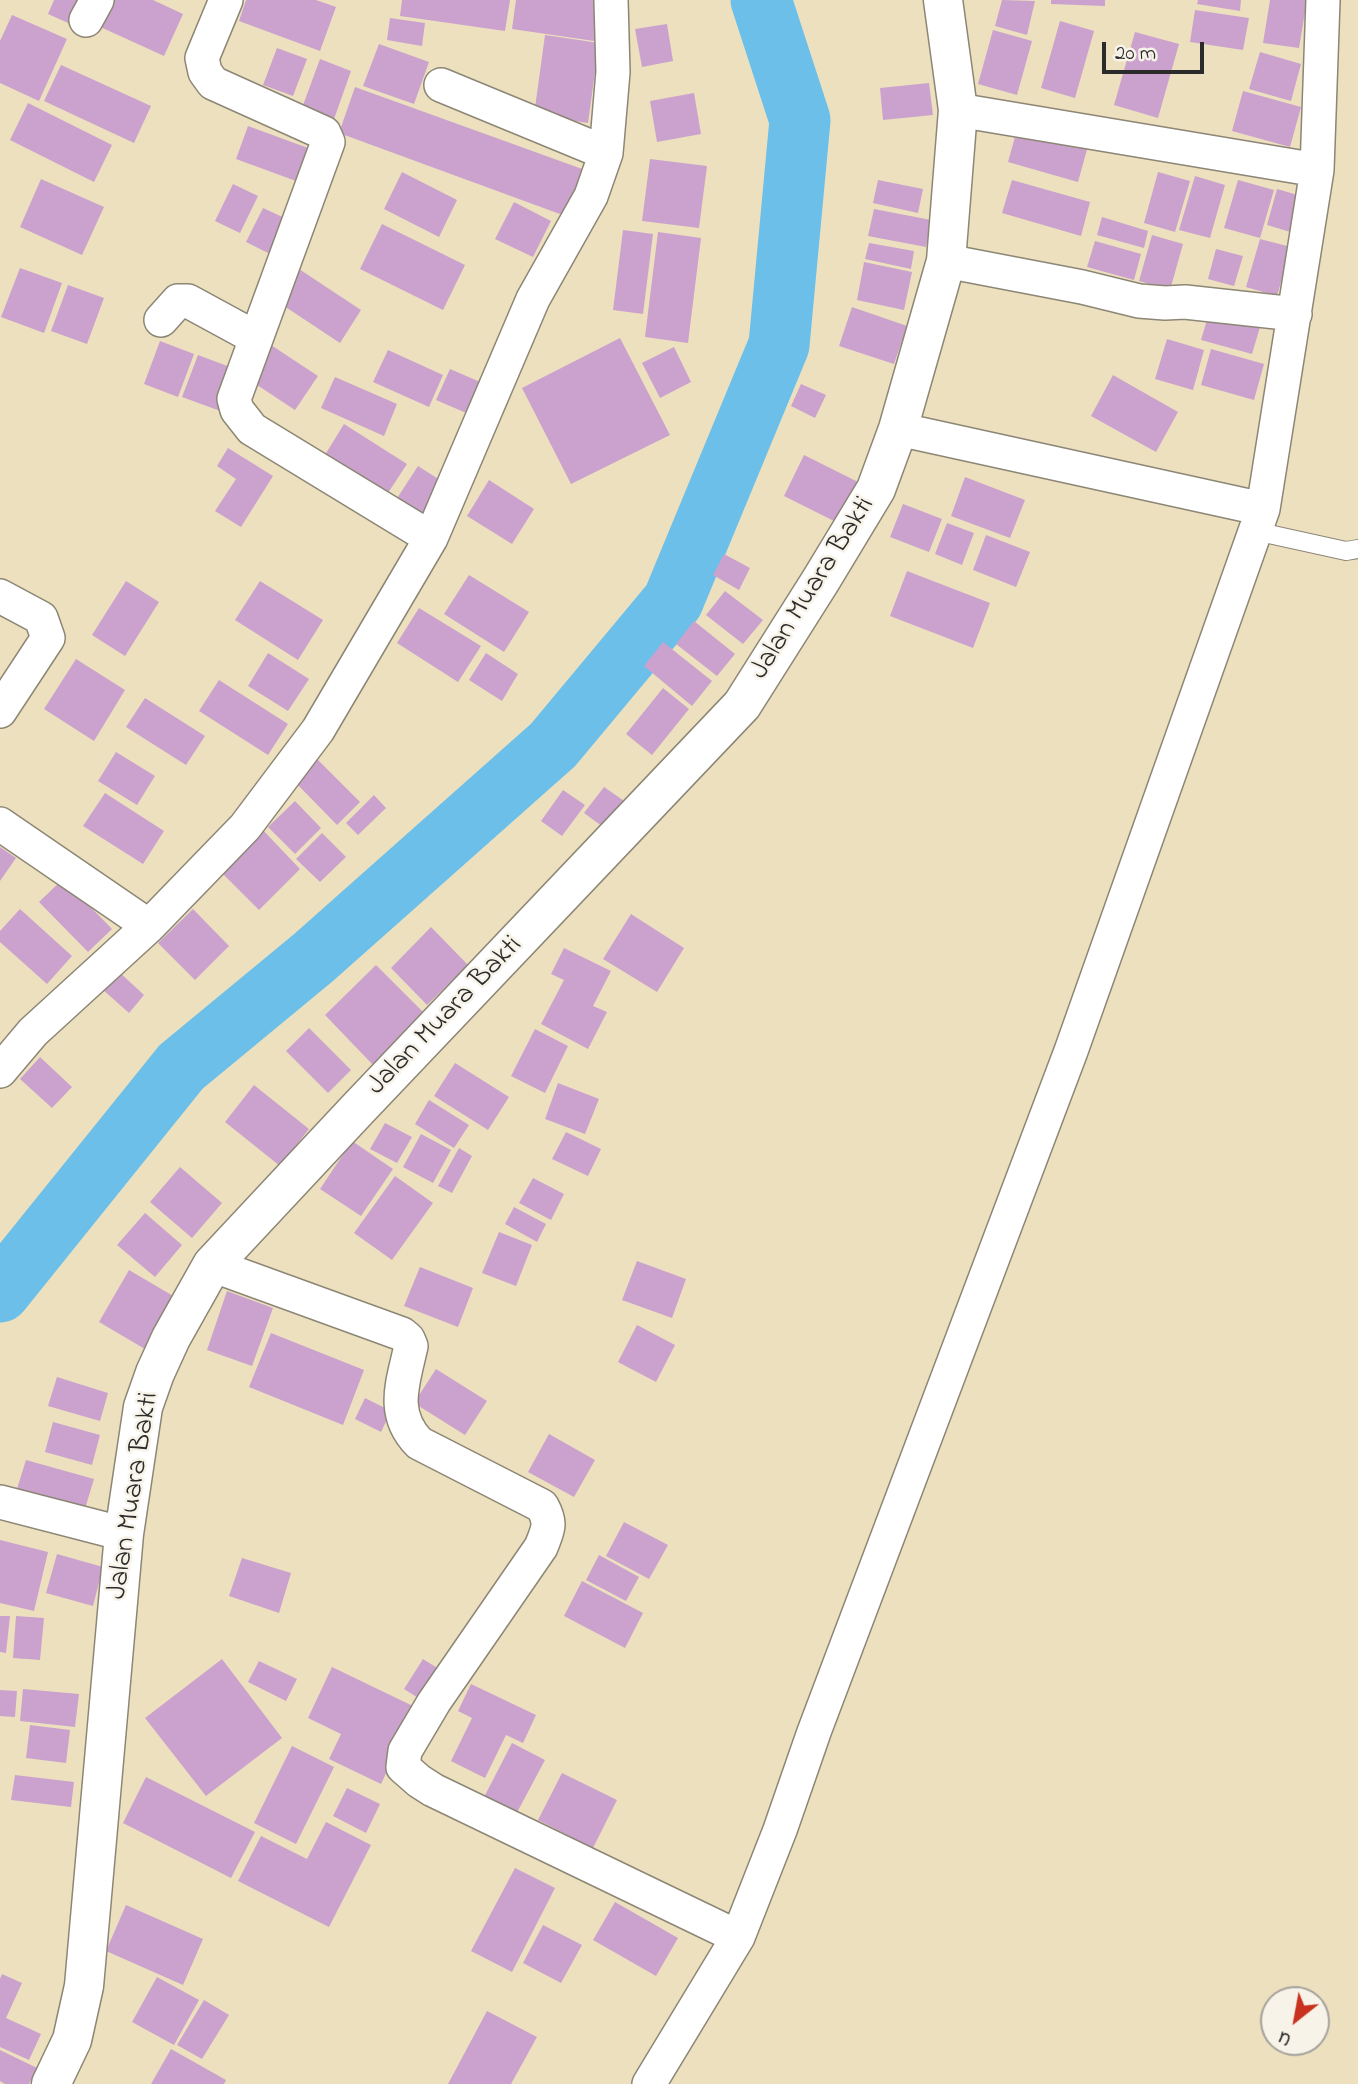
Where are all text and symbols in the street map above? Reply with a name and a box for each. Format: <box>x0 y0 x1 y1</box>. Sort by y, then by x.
scale bar <box>1106 28 1208 72</box>
text: 20 m <box>1115 39 1156 69</box>
street label: Jalan Muara Bakti <box>744 492 884 686</box>
street label: Jalan Muara Bakti <box>361 930 531 1104</box>
street label: Jalan Muara Bakti <box>102 1390 168 1602</box>
north arrow <box>1260 1986 1330 2056</box>
text: U <box>1273 2023 1297 2052</box>

